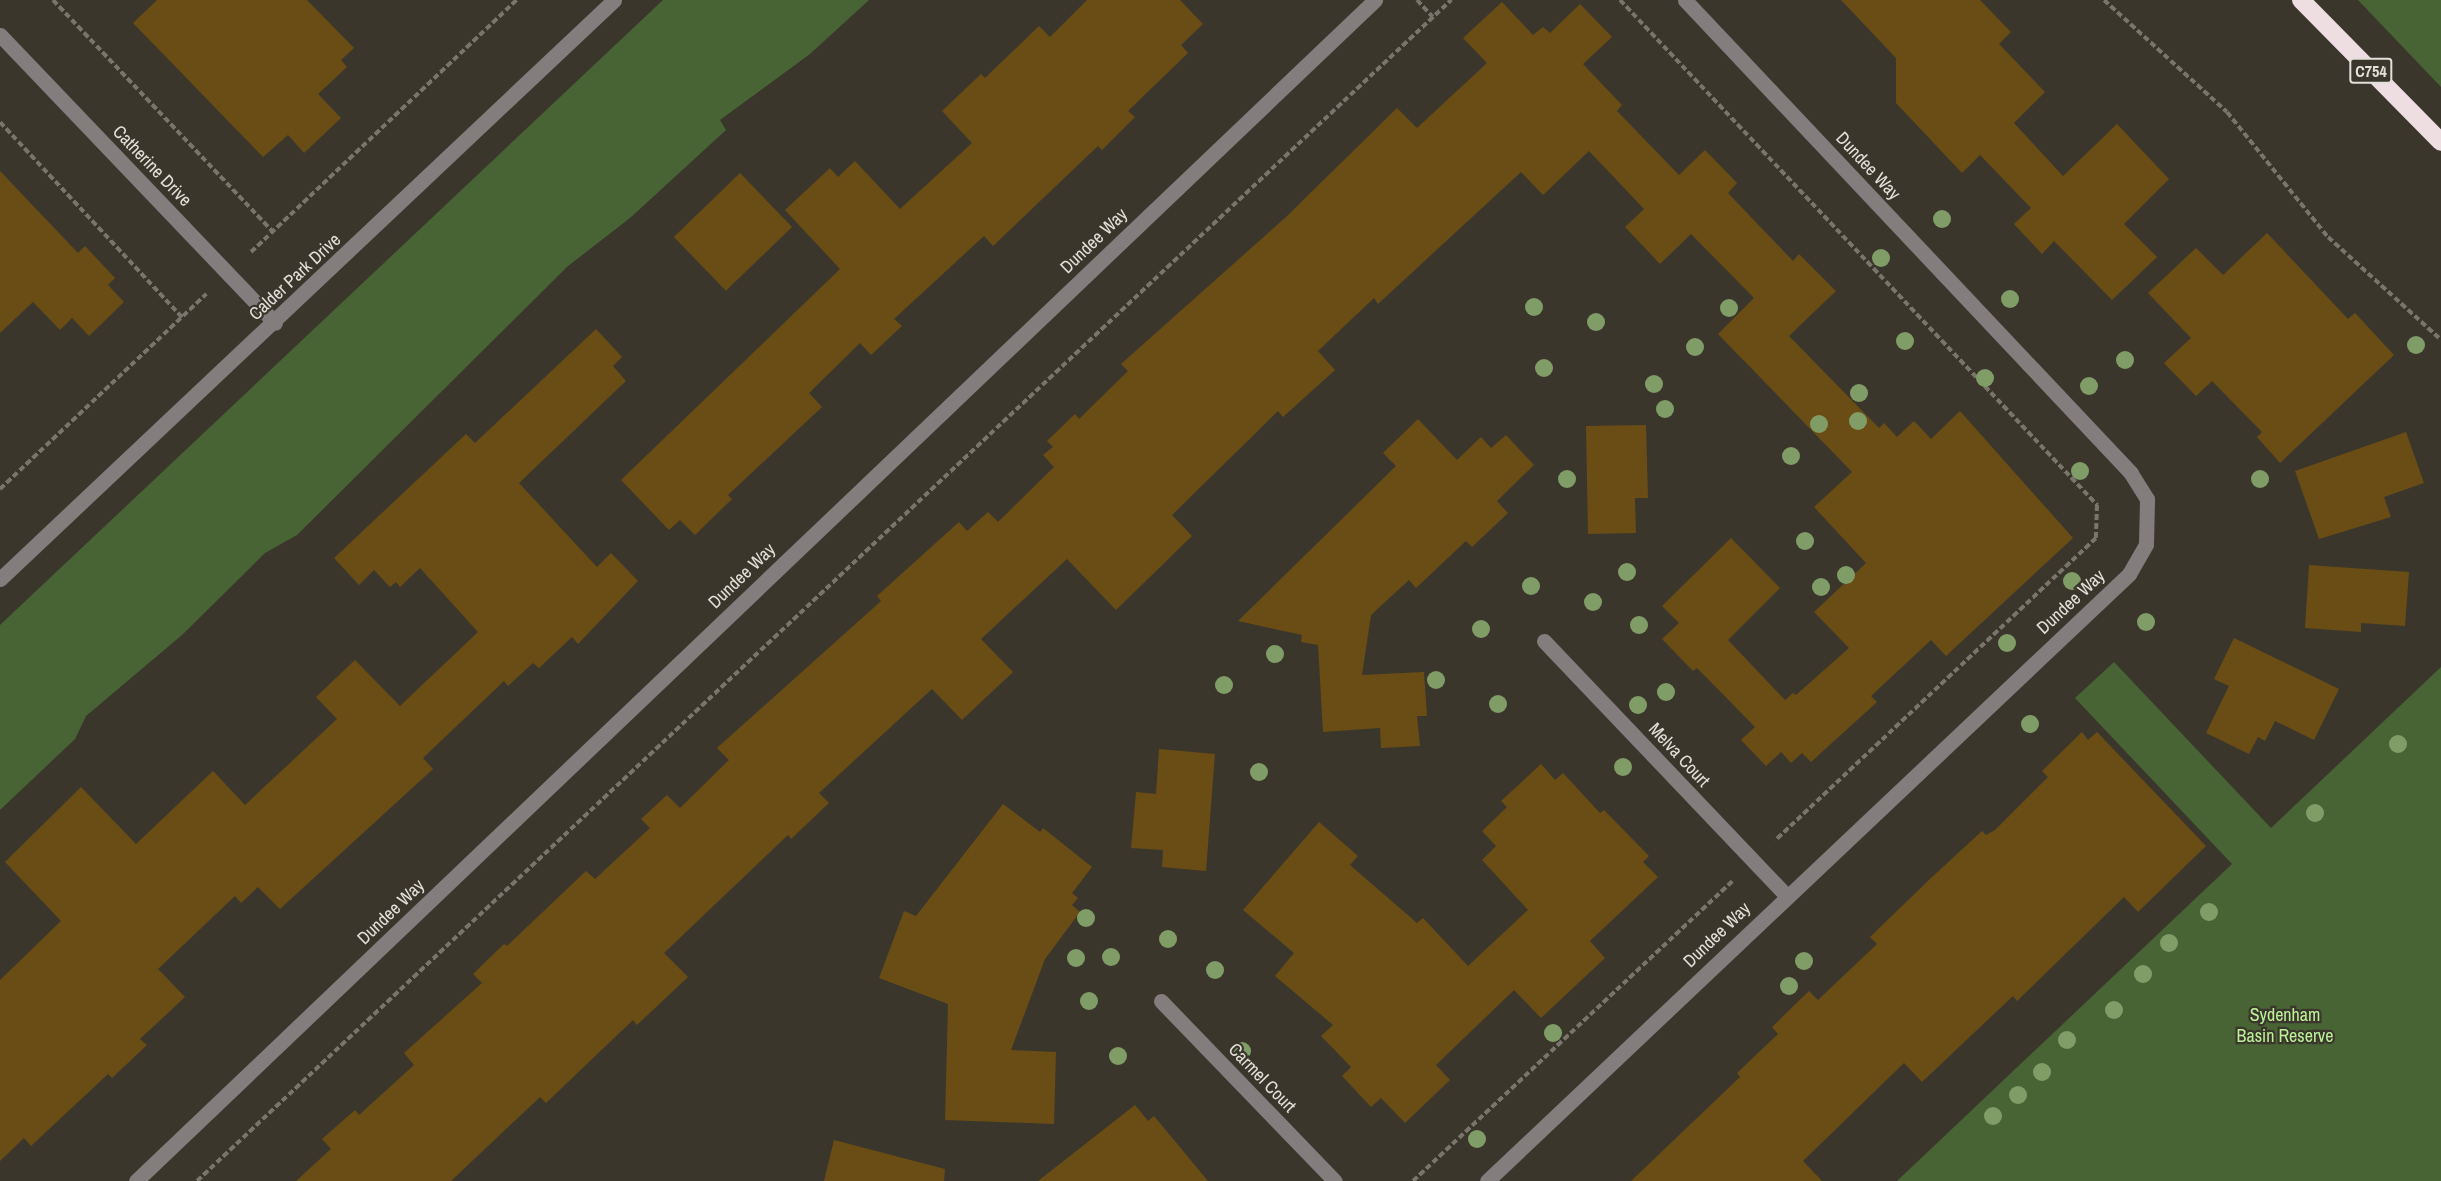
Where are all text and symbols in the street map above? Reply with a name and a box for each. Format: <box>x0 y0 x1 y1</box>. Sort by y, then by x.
road number: C754 <box>2348 58 2394 84</box>
street label: Catherine Drive <box>108 121 196 211</box>
street label: Dundee Way <box>1831 128 1905 204</box>
street label: Dundee Way <box>1056 204 1132 278</box>
street label: Calder Park Drive <box>245 229 345 325</box>
street label: Dundee Way <box>704 539 780 613</box>
street label: Dundee Way <box>2033 565 2109 639</box>
street label: Melva Court <box>1644 719 1714 791</box>
street label: Dundee Way <box>353 875 429 949</box>
street label: Dundee Way <box>1679 898 1755 972</box>
park label: Sydenham Basin Reserve <box>2237 1005 2333 1048</box>
street label: Carmel Court <box>1224 1039 1300 1117</box>

